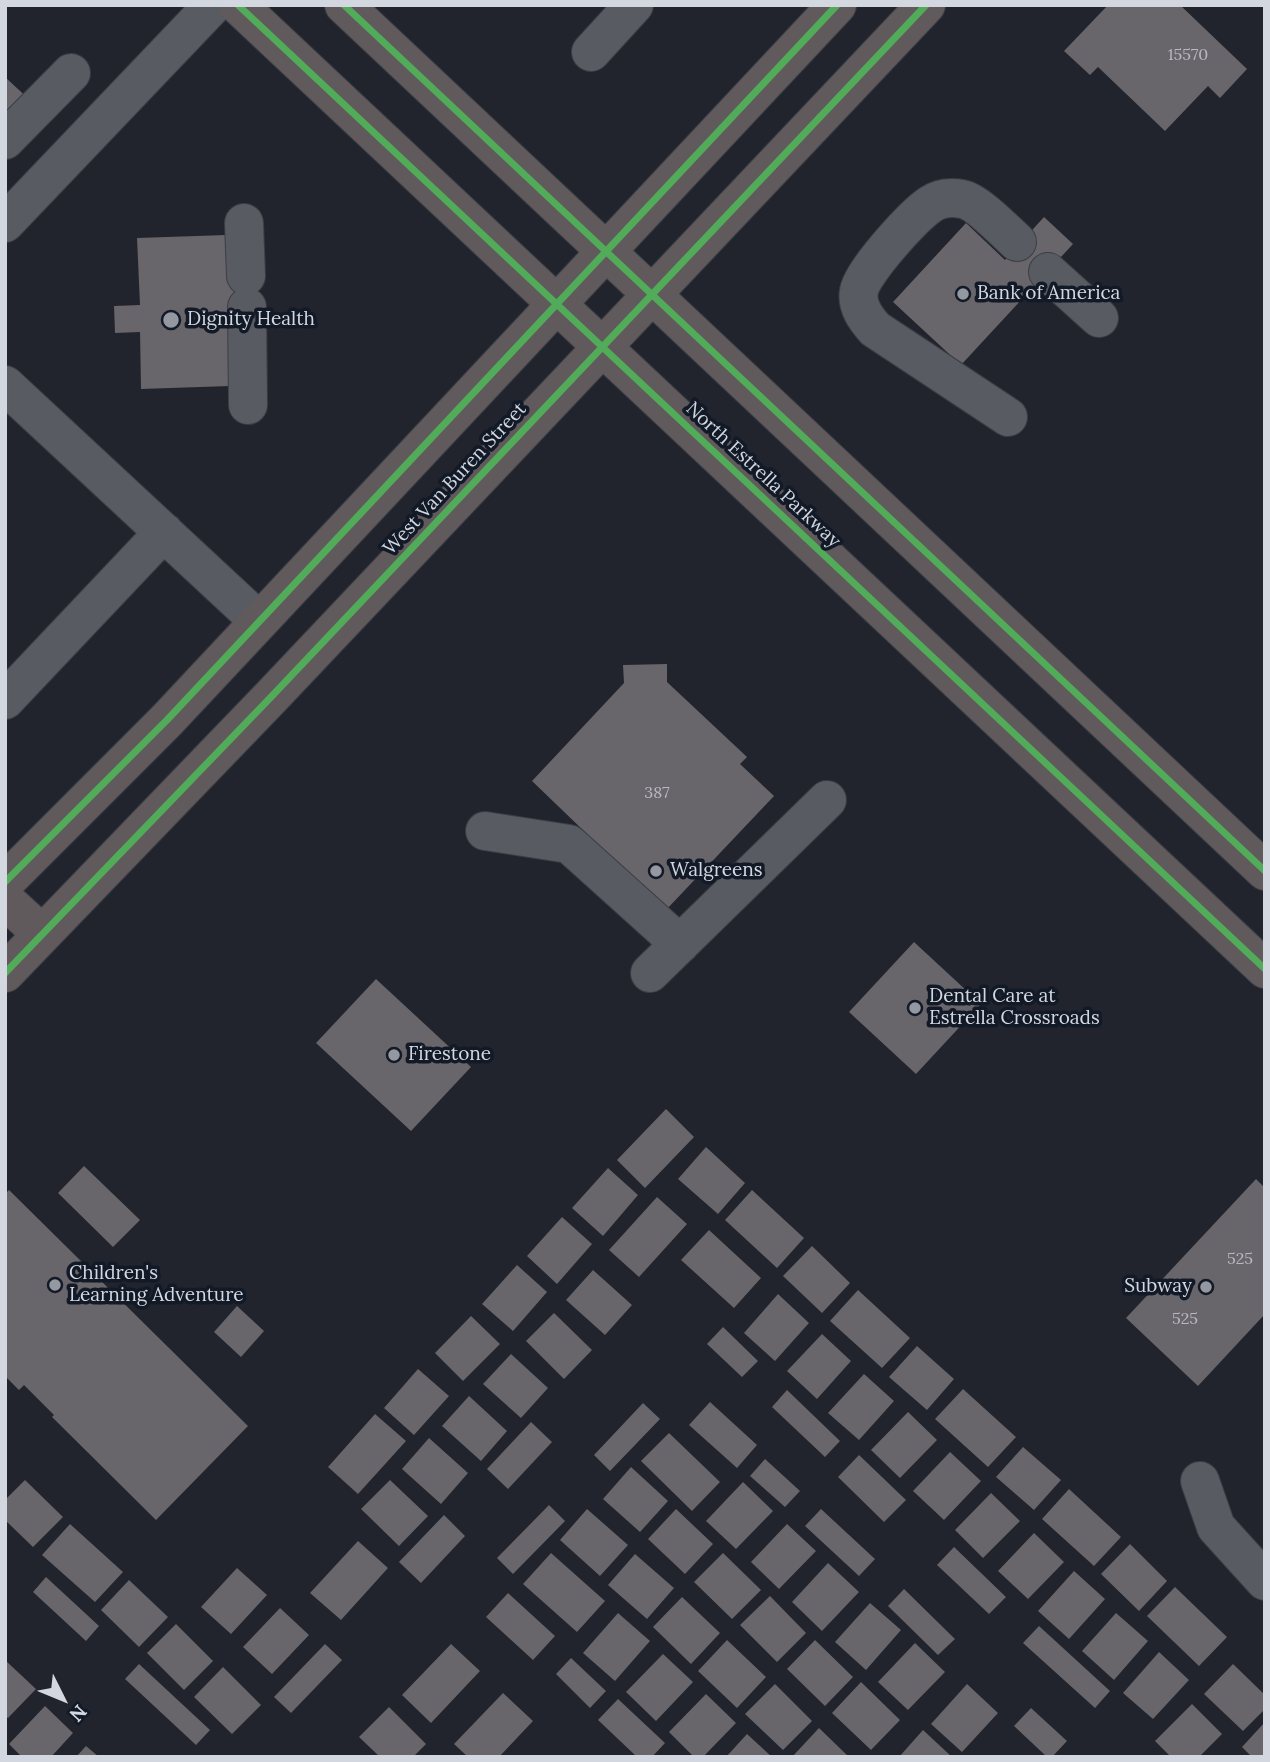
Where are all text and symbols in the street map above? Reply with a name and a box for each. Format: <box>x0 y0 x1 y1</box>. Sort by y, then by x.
house number: 15570 <box>1168 45 1208 65</box>
place label: Bank of America <box>977 283 1120 305</box>
marker: Bank of America <box>955 286 971 302</box>
place label: Dignity Health <box>187 309 315 331</box>
marker: Dignity Health <box>161 310 181 330</box>
street label: North Estrella Parkway <box>681 397 845 553</box>
street label: West Van Buren Street <box>379 398 531 560</box>
house number: 387 <box>644 783 670 803</box>
place label: Walgreens <box>670 860 763 882</box>
marker: Walgreens <box>648 863 664 879</box>
place label: Dental Care at Estrella Crossroads <box>929 986 1100 1030</box>
marker: Dental Care at Estrella Crossroads <box>907 1000 923 1016</box>
place label: Firestone <box>408 1044 491 1066</box>
marker: Firestone <box>386 1047 402 1063</box>
house number: 525 <box>1227 1249 1253 1269</box>
place label: Children's Learning Adventure <box>69 1263 244 1307</box>
place label: Subway <box>1124 1276 1192 1298</box>
marker: Children's Learning Adventure <box>47 1277 63 1293</box>
marker: Subway <box>1198 1279 1214 1295</box>
house number: 525 <box>1172 1309 1198 1329</box>
north arrow <box>28 1664 98 1734</box>
text: N <box>65 1700 92 1727</box>

